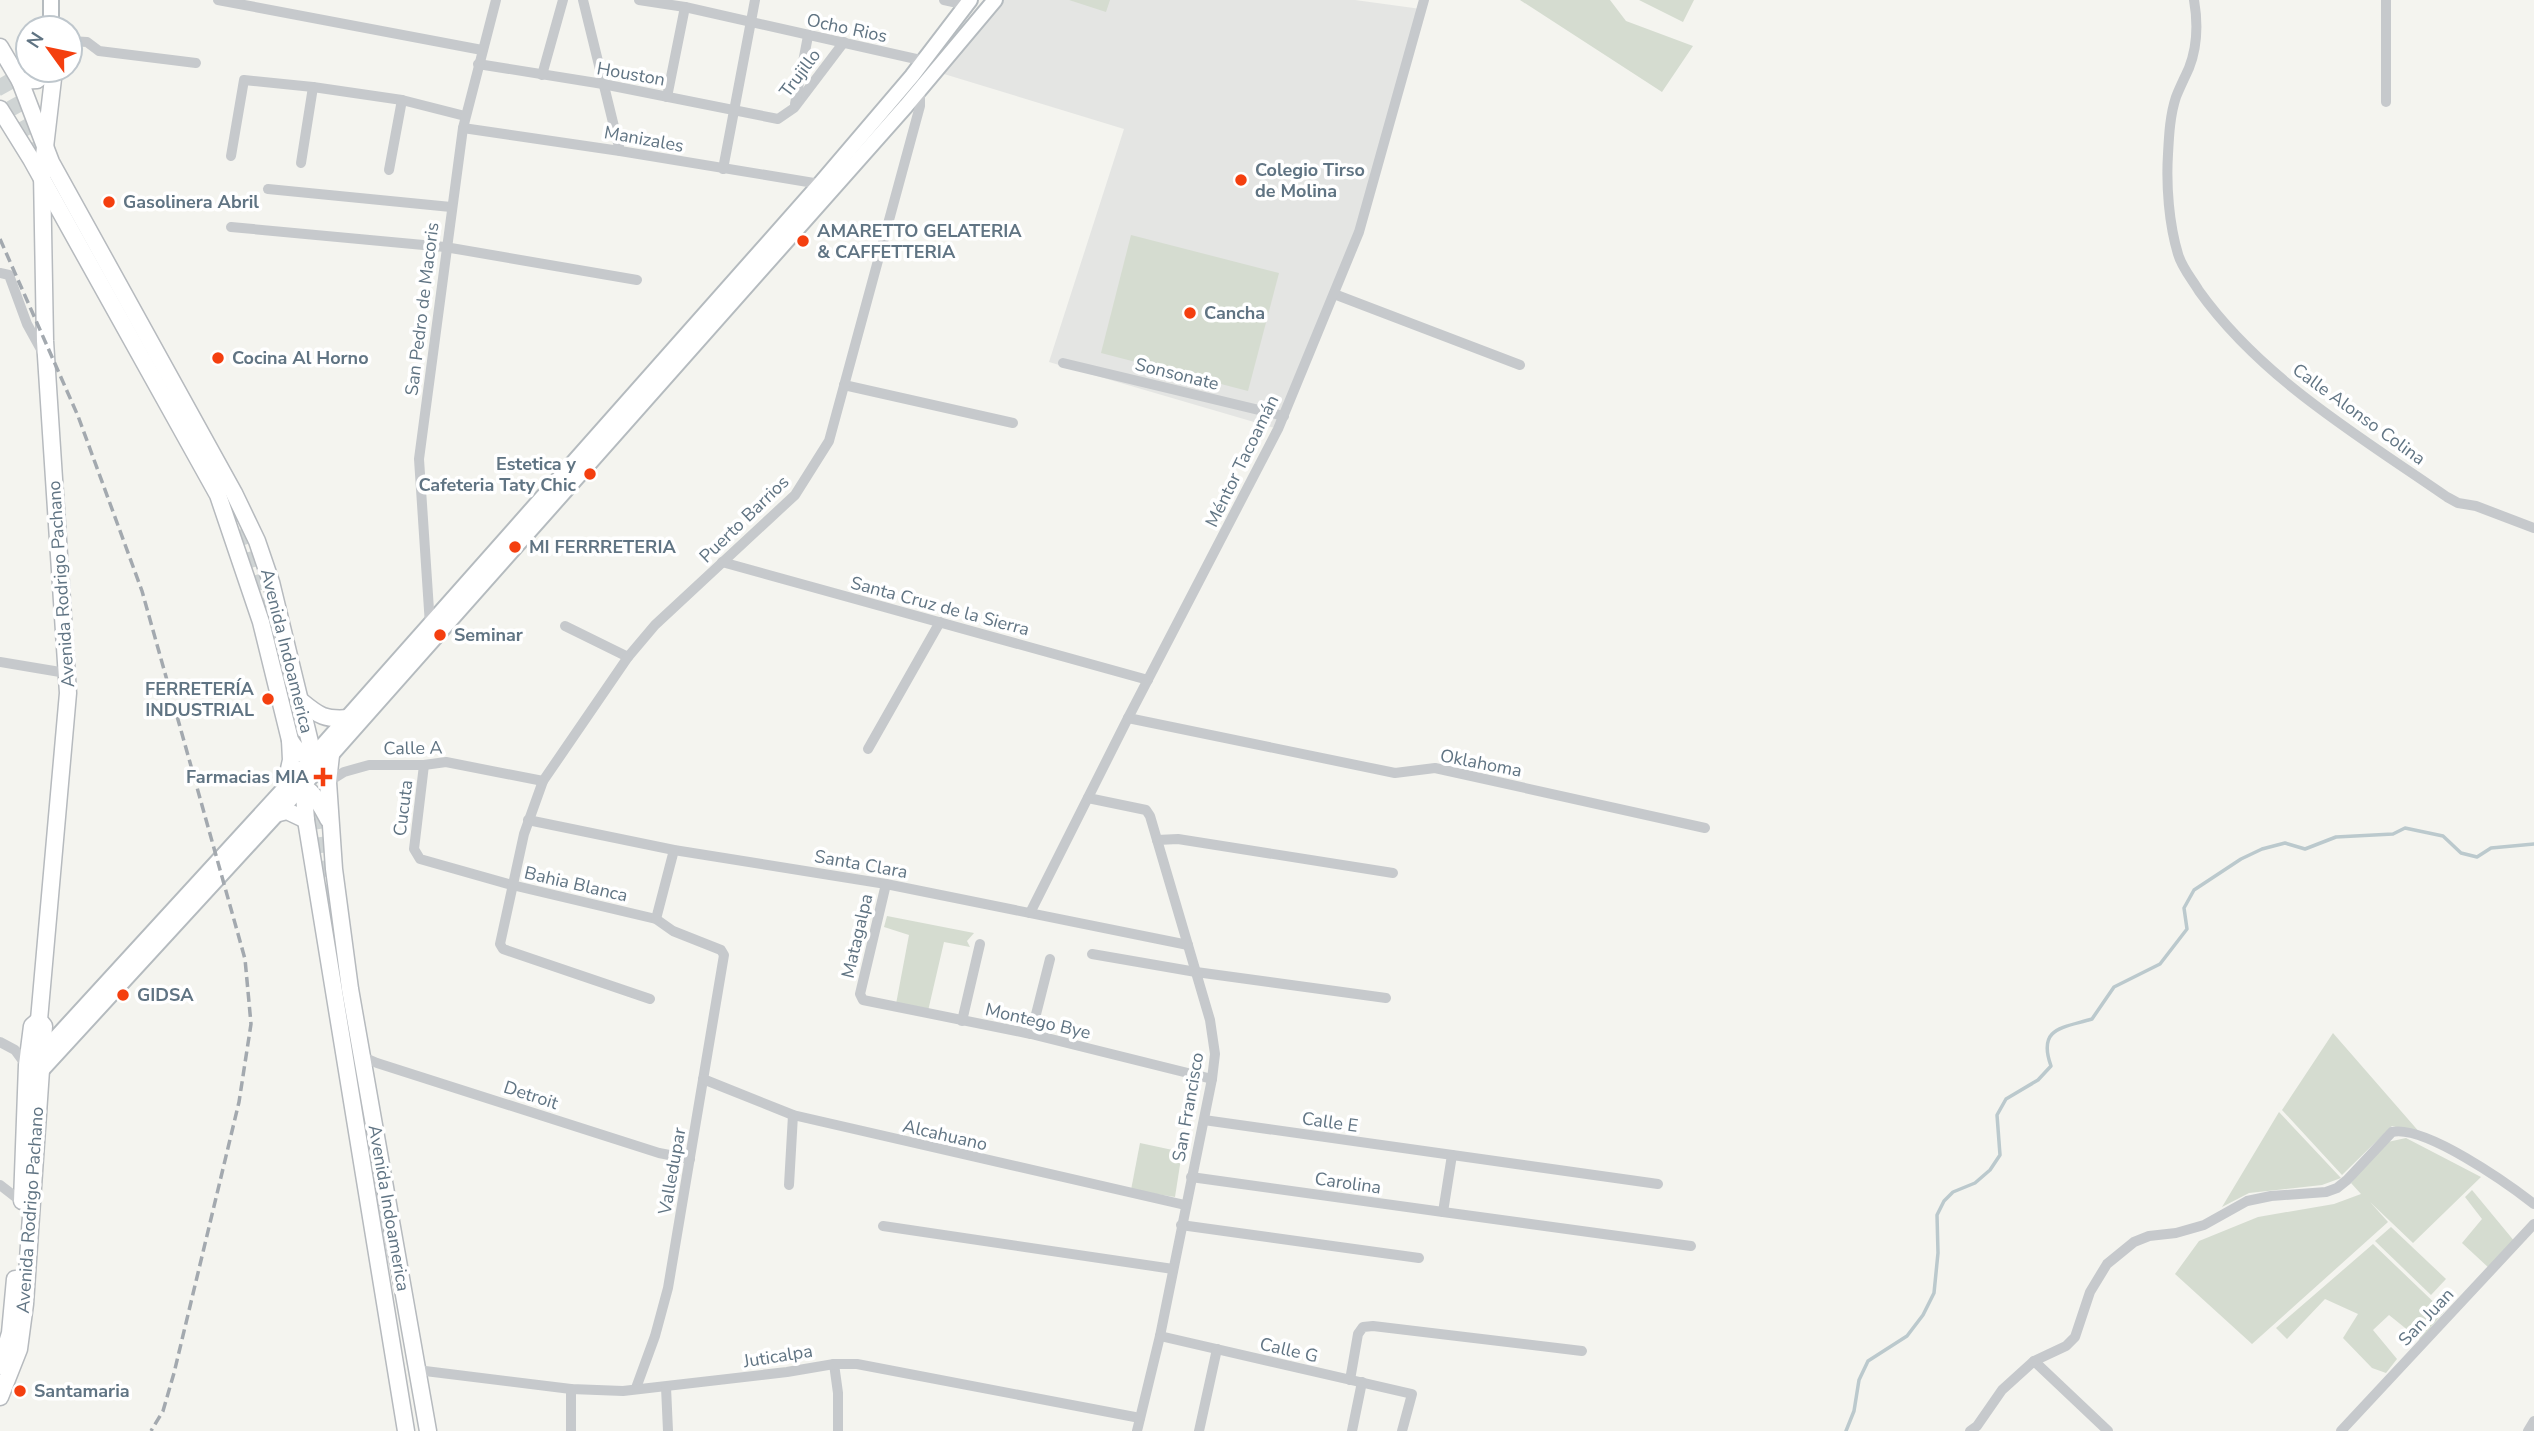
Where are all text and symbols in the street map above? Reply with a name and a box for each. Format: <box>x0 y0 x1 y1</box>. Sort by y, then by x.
street label: Ocho Rios <box>804 8 890 48</box>
north arrow <box>14 14 84 84</box>
text: N <box>21 27 50 53</box>
street label: Trujillo <box>774 44 826 102</box>
street label: Houston <box>595 56 667 92</box>
street label: Manizales <box>602 120 686 158</box>
place label: Colegio Tirso de Molina <box>1255 158 1365 203</box>
marker: Colegio Tirso de Molina <box>1233 172 1249 188</box>
place label: Gasolinera Abril <box>123 190 259 214</box>
marker: Gasolinera Abril <box>101 194 117 210</box>
place label: AMARETTO GELATERIA & CAFFETTERIA <box>817 219 1022 264</box>
street label: San Pedro de Macoris <box>399 221 445 397</box>
marker: AMARETTO GELATERIA & CAFFETTERIA <box>795 233 811 249</box>
place label: Cancha <box>1204 301 1265 325</box>
marker: Cancha <box>1182 305 1198 321</box>
place label: Cocina Al Horno <box>232 346 369 370</box>
marker: Cocina Al Horno <box>210 350 226 366</box>
street label: Sonsonate <box>1133 352 1221 396</box>
street label: Calle Alonso Colina <box>2288 358 2430 470</box>
street label: Méntor Tacoamán <box>1200 391 1284 531</box>
place label: Estetica y Cafeteria Taty Chic <box>418 452 577 497</box>
marker: Estetica y Cafeteria Taty Chic <box>582 466 598 482</box>
street label: Puerto Barrios <box>694 470 794 568</box>
street label: Avenida Rodrigo Pachano <box>42 480 80 688</box>
place label: MI FERRRETERIA <box>529 535 676 559</box>
marker: MI FERRRETERIA <box>507 539 523 555</box>
street label: Avenida Indoamerica <box>255 566 319 736</box>
street label: Santa Cruz de la Sierra <box>848 571 1032 641</box>
place label: Seminar <box>454 623 523 647</box>
marker: Seminar <box>432 627 448 643</box>
place label: FERRETERÍA INDUSTRIAL <box>145 677 255 722</box>
marker: FERRETERÍA INDUSTRIAL <box>260 691 276 707</box>
street label: Calle A <box>383 735 443 761</box>
street label: Oklahoma <box>1438 743 1524 783</box>
place label: Farmacias MIA <box>186 765 310 789</box>
marker: Farmacias MIA <box>315 769 331 785</box>
street label: Cucuta <box>388 779 418 837</box>
street label: Santa Clara <box>813 844 909 884</box>
street label: Bahia Blanca <box>522 860 630 908</box>
street label: Matagalpa <box>836 891 878 981</box>
place label: GIDSA <box>137 983 194 1007</box>
marker: GIDSA <box>115 987 131 1003</box>
street label: Montego Bye <box>983 997 1093 1045</box>
street label: San Francisco <box>1167 1050 1209 1164</box>
street label: Detroit <box>501 1075 562 1115</box>
street label: Avenida Rodrigo Pachano <box>11 1106 49 1314</box>
street label: Calle E <box>1300 1106 1360 1138</box>
street label: Alcahuano <box>900 1114 990 1156</box>
street label: Avenida Indoamerica <box>363 1123 415 1293</box>
street label: Valledupar <box>652 1125 692 1217</box>
street label: Carolina <box>1313 1166 1383 1200</box>
street label: San Juan <box>2393 1283 2459 1351</box>
street label: Calle G <box>1257 1332 1321 1368</box>
street label: Juticalpa <box>741 1339 814 1373</box>
place label: Santamaria <box>34 1379 130 1403</box>
marker: Santamaria <box>12 1383 28 1399</box>

